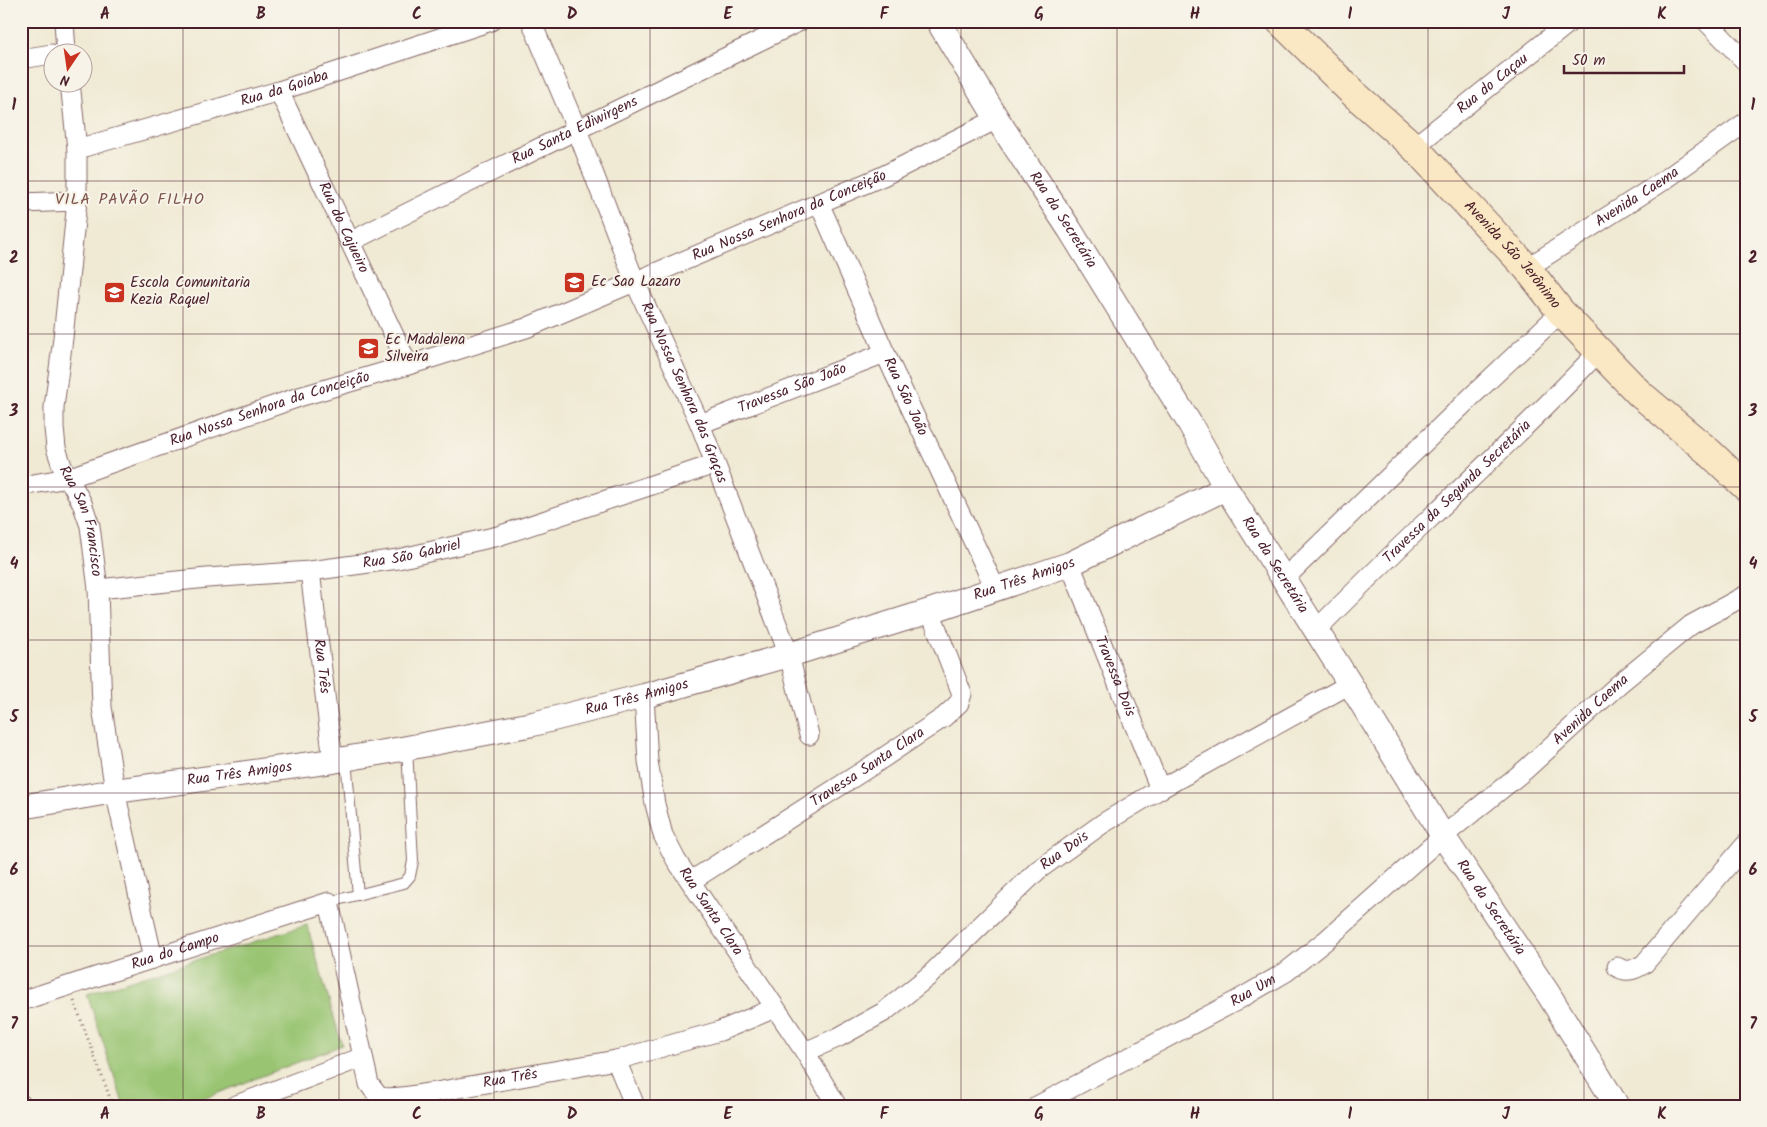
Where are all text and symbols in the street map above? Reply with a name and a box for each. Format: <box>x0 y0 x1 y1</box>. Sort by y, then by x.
text: A <box>100 2 110 27</box>
text: B <box>256 2 266 27</box>
text: C <box>412 2 422 27</box>
text: D <box>567 2 578 27</box>
text: E <box>724 2 734 27</box>
text: F <box>880 2 890 27</box>
text: G <box>1034 2 1044 27</box>
text: H <box>1190 2 1200 27</box>
text: I <box>1348 2 1353 27</box>
text: J <box>1502 2 1511 27</box>
text: K <box>1657 2 1667 27</box>
north arrow <box>42 42 92 92</box>
scale bar <box>1564 42 1684 74</box>
street label: Rua do Caçau <box>1452 47 1534 120</box>
text: 50 m <box>1572 49 1606 73</box>
street label: Rua da Goiaba <box>237 63 332 113</box>
text: N <box>58 68 72 91</box>
street label: Rua Santa Ediwirgens <box>508 89 643 172</box>
text: 1 <box>12 93 17 118</box>
text: 1 <box>1751 93 1756 118</box>
street label: Avenida Caema <box>1590 161 1684 233</box>
street label: Rua Nossa Senhora da Conceição <box>688 164 891 268</box>
street label: Rua da Secretária <box>1023 167 1103 273</box>
street label: Rua do Cajueiro <box>311 178 375 277</box>
district label: VILA PAVÃO FILHO <box>55 187 205 212</box>
street label: Avenida São Jerônimo <box>1458 195 1567 315</box>
text: 2 <box>9 246 19 271</box>
text: 2 <box>1748 246 1758 271</box>
school or university icon: Ec Sao Lazaro <box>563 270 587 294</box>
place label: Ec Sao Lazaro <box>591 270 681 294</box>
place label: Escola Comunitaria Kezia Raquel <box>130 271 250 312</box>
school or university icon: Escola Comunitaria Kezia Raquel <box>102 280 126 304</box>
street label: Rua Nossa Senhora das Graças <box>634 298 734 487</box>
place label: Ec Madalena Silveira <box>385 328 465 369</box>
school or university icon: Ec Madalena Silveira <box>357 337 381 361</box>
street label: Rua São João <box>877 353 934 440</box>
street label: Travessa São João <box>735 357 850 420</box>
street label: Rua Nossa Senhora da Conceição <box>167 365 373 453</box>
text: 3 <box>9 399 19 424</box>
text: 3 <box>1748 399 1758 424</box>
street label: Travessa da Segunda Secretária <box>1377 414 1537 569</box>
street label: Rua San Francisco <box>52 461 108 578</box>
street label: Rua da Secretária <box>1235 512 1315 619</box>
street label: Rua São Gabriel <box>361 533 464 576</box>
street label: Rua Três Amigos <box>970 551 1080 608</box>
text: 4 <box>10 552 19 577</box>
text: 4 <box>1749 552 1758 577</box>
street label: Travessa Dois <box>1088 632 1142 721</box>
street label: Rua Três <box>306 638 337 696</box>
street label: Avenida Caema <box>1547 668 1634 751</box>
street label: Rua Três Amigos <box>583 672 692 722</box>
text: 5 <box>9 705 20 730</box>
text: 5 <box>1748 705 1759 730</box>
street label: Travessa Santa Clara <box>806 721 930 814</box>
street label: Rua Três Amigos <box>185 755 294 793</box>
street label: Rua Dois <box>1035 825 1095 877</box>
street label: Rua da Secretária <box>1450 855 1532 961</box>
text: 6 <box>10 858 19 883</box>
text: 6 <box>1749 858 1758 883</box>
street label: Rua Santa Clara <box>672 862 749 961</box>
street label: Rua do Campo <box>128 926 223 977</box>
street label: Rua Um <box>1226 968 1281 1014</box>
text: 7 <box>10 1012 18 1037</box>
text: 7 <box>1749 1012 1757 1037</box>
street label: Rua Três <box>481 1062 540 1095</box>
text: A <box>100 1102 110 1127</box>
text: B <box>256 1102 266 1127</box>
text: C <box>412 1102 422 1127</box>
text: D <box>567 1102 578 1127</box>
text: E <box>724 1102 734 1127</box>
text: F <box>880 1102 890 1127</box>
text: G <box>1034 1102 1044 1127</box>
text: H <box>1190 1102 1200 1127</box>
text: I <box>1348 1102 1353 1127</box>
text: J <box>1502 1102 1511 1127</box>
text: K <box>1657 1102 1667 1127</box>

